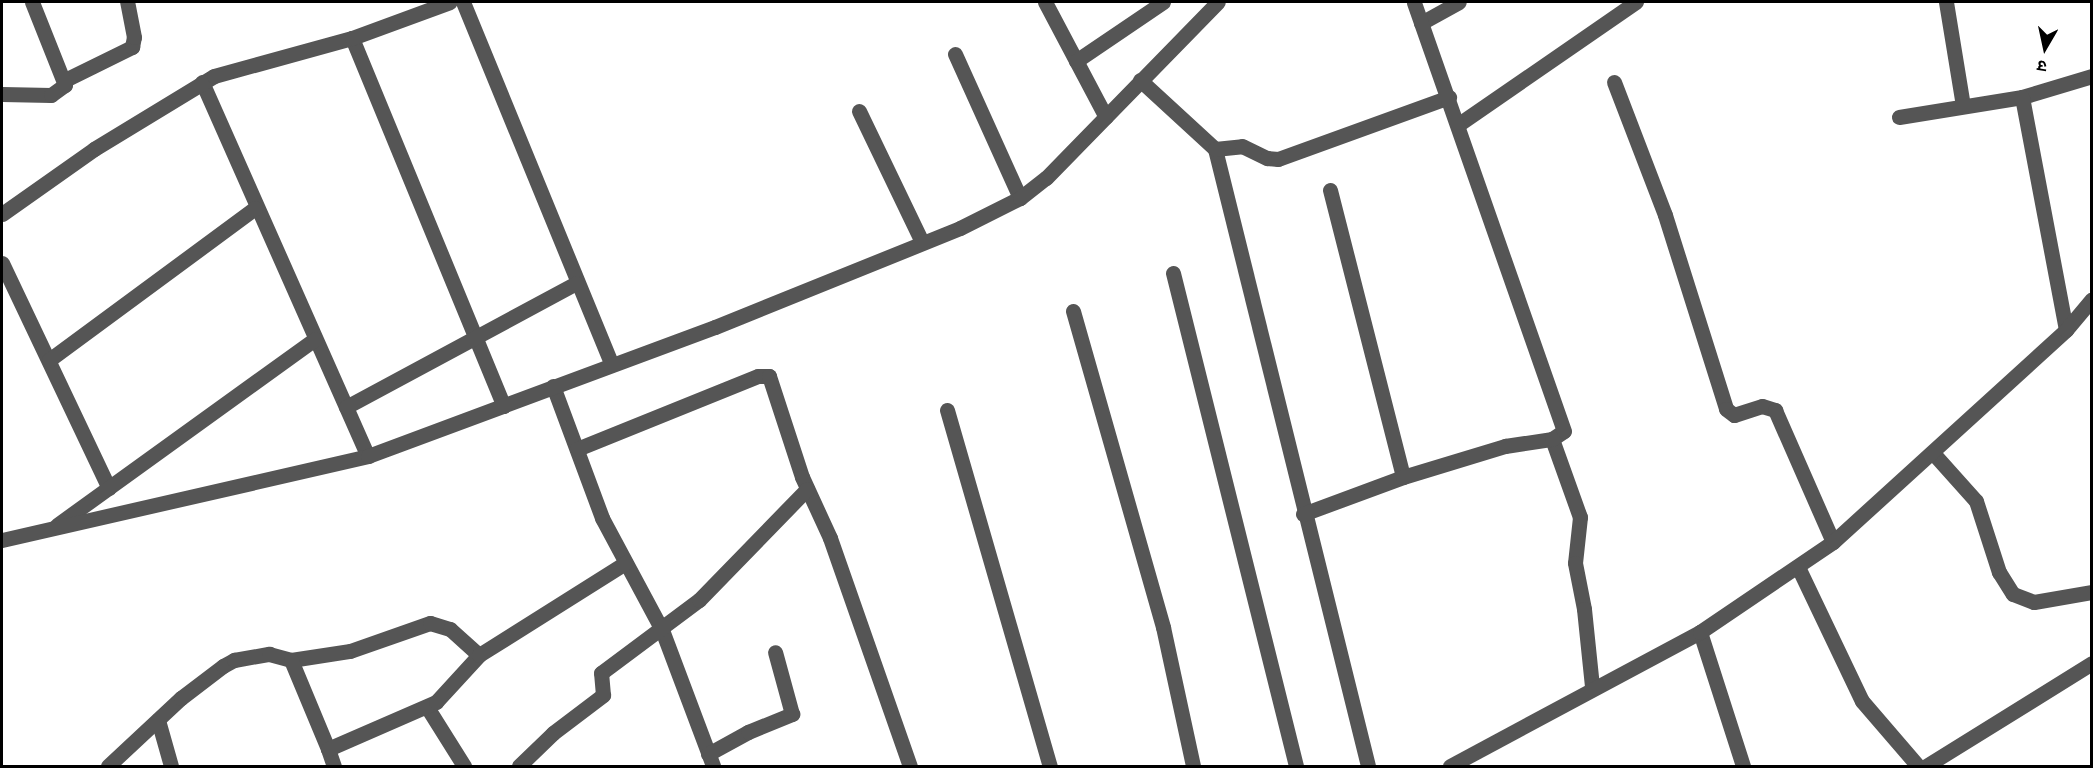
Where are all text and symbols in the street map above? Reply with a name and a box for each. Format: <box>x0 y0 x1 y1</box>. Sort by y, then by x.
north arrow <box>2015 18 2075 78</box>
text: उ <box>2036 57 2048 75</box>

